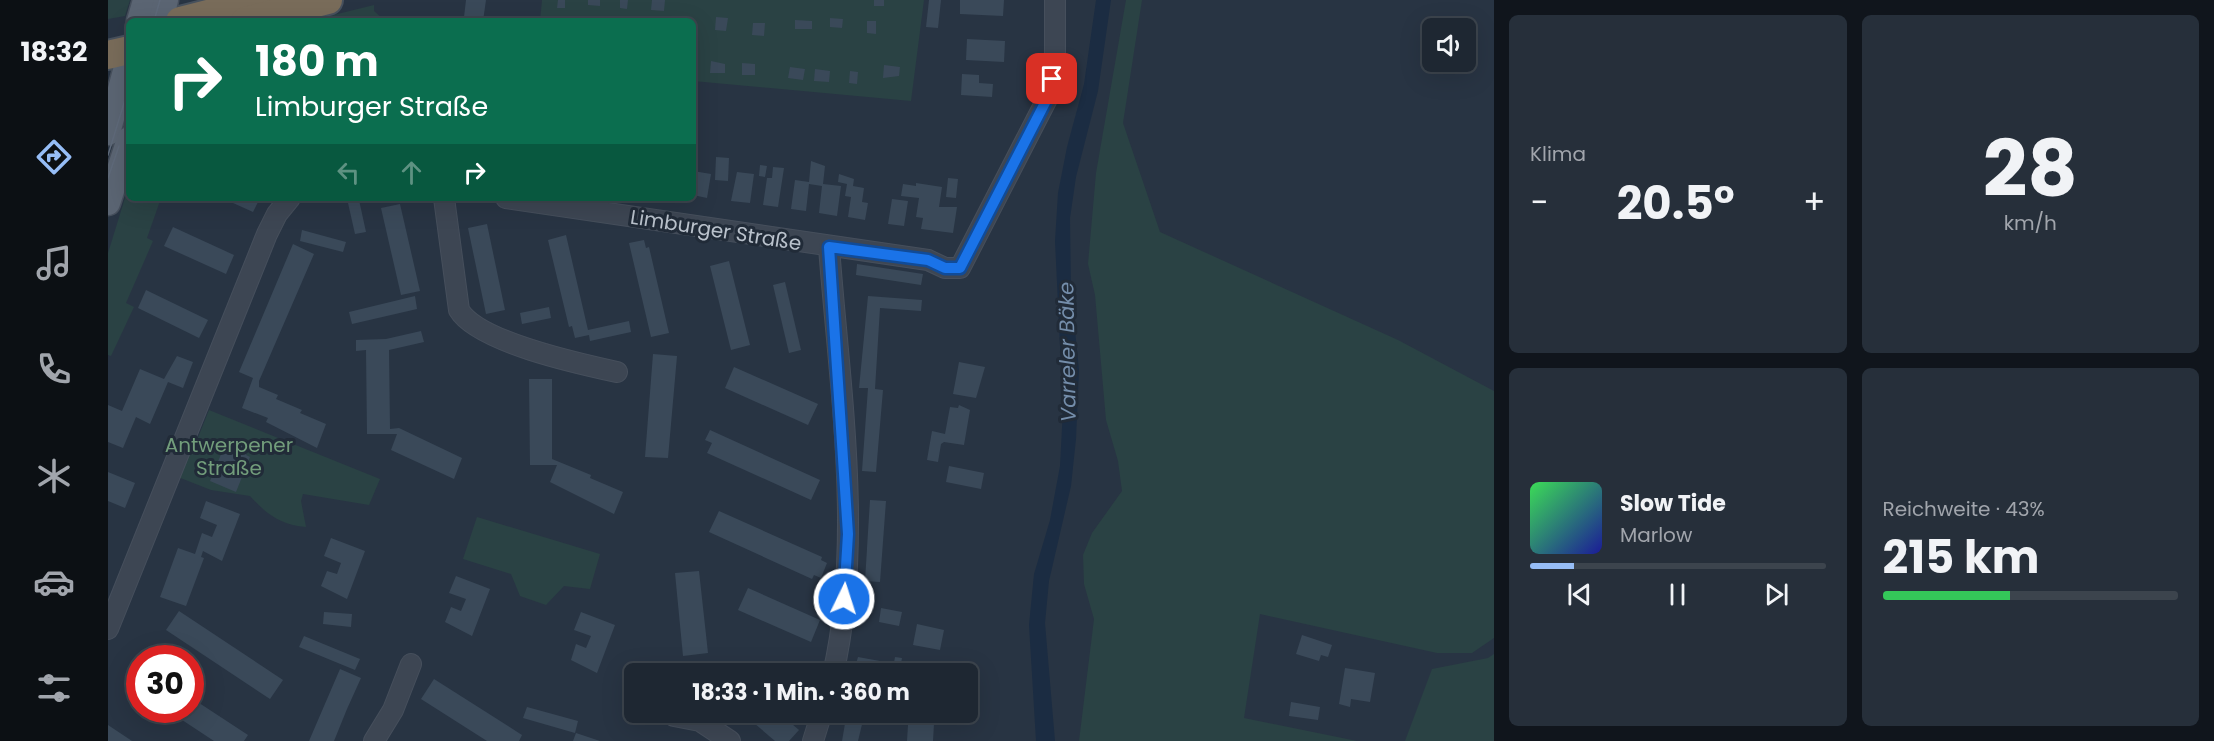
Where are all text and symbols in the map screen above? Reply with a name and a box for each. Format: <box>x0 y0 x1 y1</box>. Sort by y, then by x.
map controls <box>1422 18 1476 72</box>
button: sound <box>1422 18 1476 72</box>
text: 180 m <box>255 32 379 91</box>
text: 18:32 <box>20 33 88 70</box>
icon: right <box>156 42 234 120</box>
pin <box>1026 53 1077 104</box>
icon: arrive <box>1035 62 1068 95</box>
text: Limburger Straße <box>255 88 488 125</box>
text: 28 <box>1983 114 2078 223</box>
icon: directions <box>33 136 75 178</box>
text: Klima <box>1530 140 1586 168</box>
icon: left <box>332 156 365 189</box>
icon: ahead <box>395 156 428 189</box>
icon: right <box>458 156 491 189</box>
text: 20.5° <box>1617 172 1734 235</box>
text: − <box>1530 179 1548 226</box>
text: + <box>1803 179 1825 226</box>
street label: Limburger Straße <box>629 203 803 257</box>
text: km/h <box>2004 209 2057 237</box>
icon: music <box>33 242 75 284</box>
water label: Varreler Bäke <box>1051 282 1083 422</box>
icon: phone <box>33 348 75 390</box>
park label: Antwerpener Straße <box>165 431 293 482</box>
icon: climate <box>33 455 75 497</box>
text: Slow Tide <box>1620 488 1726 519</box>
text: Reichweite · 43% <box>1883 495 2045 523</box>
text: Marlow <box>1620 521 1692 549</box>
text: 215 km <box>1883 526 2039 589</box>
icon: car <box>33 561 75 603</box>
position arrow <box>812 567 876 631</box>
icon: previous <box>1563 578 1596 611</box>
icon: pause <box>1661 578 1694 611</box>
icon: next <box>1760 578 1793 611</box>
speed limit sign: 30 <box>126 645 204 723</box>
icon: filters <box>33 667 75 709</box>
text: 18:33 · 1 Min. · 360 m <box>692 677 910 708</box>

